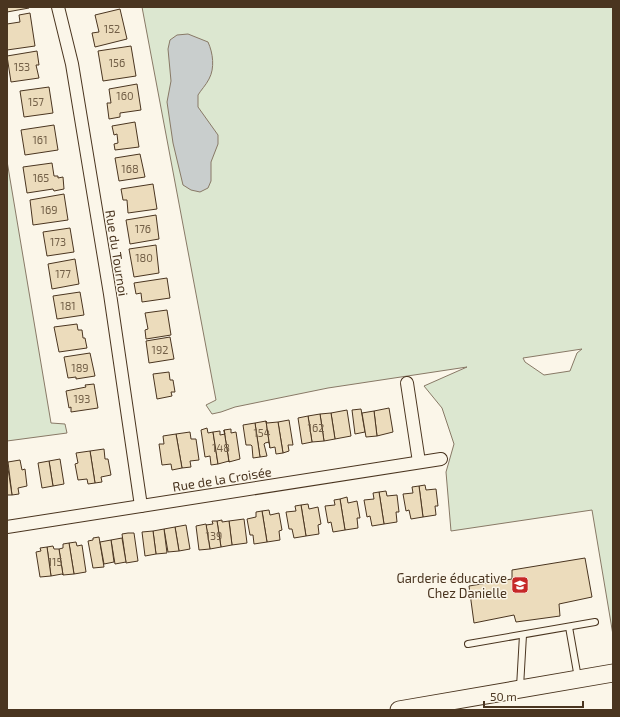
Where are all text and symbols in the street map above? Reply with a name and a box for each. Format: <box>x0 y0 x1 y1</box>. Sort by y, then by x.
house number: 152 <box>104 22 120 35</box>
house number: 156 <box>109 56 125 69</box>
house number: 153 <box>14 60 30 73</box>
house number: 160 <box>116 89 134 102</box>
house number: 157 <box>28 95 44 108</box>
house number: 161 <box>32 133 48 146</box>
house number: 168 <box>121 162 139 175</box>
house number: 165 <box>33 171 49 184</box>
house number: 169 <box>41 203 57 216</box>
street label: Rue du Tournoi <box>102 209 132 297</box>
house number: 176 <box>135 222 151 235</box>
house number: 173 <box>50 235 66 248</box>
house number: 180 <box>135 251 153 264</box>
house number: 177 <box>55 267 71 280</box>
house number: 181 <box>60 299 76 312</box>
house number: 192 <box>152 343 168 356</box>
house number: 189 <box>71 361 89 374</box>
house number: 193 <box>74 392 90 405</box>
house number: 162 <box>308 421 324 434</box>
house number: 154 <box>253 426 271 439</box>
house number: 148 <box>212 441 230 454</box>
street label: Rue de la Croisée <box>171 463 273 495</box>
house number: 139 <box>206 529 222 542</box>
house number: 115 <box>48 555 62 568</box>
place label: Garderie éducative Chez Danielle <box>397 570 507 601</box>
school or university icon: Garderie éducative Chez Danielle <box>510 575 530 595</box>
scale bar <box>484 683 583 709</box>
text: 50 m <box>490 689 517 703</box>

